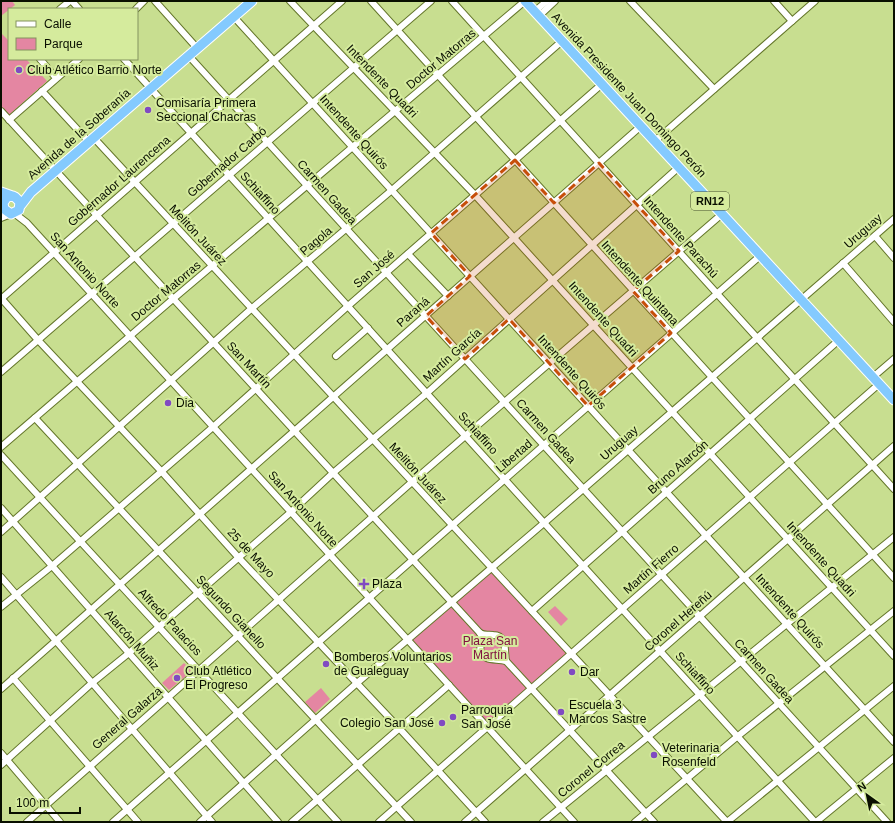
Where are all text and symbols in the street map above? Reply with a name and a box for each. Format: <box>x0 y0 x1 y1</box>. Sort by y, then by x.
legend <box>8 8 138 60</box>
street label: Avenida Presidente Juan Domingo Perón <box>549 10 709 180</box>
text: Calle <box>44 17 72 31</box>
street label: Doctor Matorras <box>404 26 478 92</box>
text: Parque <box>44 37 83 51</box>
street label: Intendente Quadri <box>344 42 420 120</box>
place label: Club Atlético Barrio Norte <box>27 63 162 77</box>
marker: Club Atlético Barrio Norte <box>14 65 24 75</box>
street label: Avenida de la Soberanía <box>25 85 133 182</box>
street label: Intendente Quirós <box>317 92 391 172</box>
place label: Comisaría Primera Seccional Chacras <box>156 96 256 124</box>
marker: Comisaría Primera Seccional Chacras <box>143 105 153 115</box>
street label: Gobernador Carbó <box>185 124 270 200</box>
street label: Gobernador Laurencena <box>65 133 173 229</box>
street label: Carmen Gadea <box>294 157 360 227</box>
street label: Schiaffino <box>237 169 283 217</box>
road number: RN12 <box>691 192 729 210</box>
street label: Intendente Parachú <box>641 193 721 281</box>
street label: Melitón Juárez <box>166 202 230 268</box>
street label: Uruguay <box>841 211 885 251</box>
street label: Pagola <box>297 223 335 258</box>
street label: San Antonio Norte <box>47 229 123 311</box>
street label: Intendente Quintana <box>598 238 682 328</box>
street label: San José <box>351 247 398 291</box>
street label: Doctor Matorras <box>129 258 203 324</box>
street label: Intendente Quadri <box>566 279 640 359</box>
street label: Paraná <box>394 294 432 330</box>
street label: Martín García <box>420 325 484 385</box>
street label: Intendente Quirós <box>535 332 609 412</box>
street label: San Martín <box>224 339 274 391</box>
place label: Dia <box>176 396 194 410</box>
street label: Carmen Gadea <box>513 396 579 466</box>
marker: Dia <box>163 398 173 408</box>
street label: Schiaffino <box>455 409 501 457</box>
street label: Uruguay <box>597 423 641 463</box>
street label: Libertad <box>493 436 535 476</box>
street label: Bruno Alarcón <box>645 437 711 497</box>
street label: Melitón Juárez <box>386 440 450 506</box>
street label: San Antonio Norte <box>265 468 341 550</box>
street label: Intendente Quadri <box>784 519 858 599</box>
street label: 25 de Mayo <box>224 525 278 581</box>
street label: Martín Fierro <box>620 541 682 597</box>
street label: Intendente Quirós <box>753 571 827 651</box>
street label: Segundo Gianello <box>193 572 269 652</box>
place label: Plaza <box>372 577 402 591</box>
marker: Plaza <box>359 579 369 589</box>
street label: Alfredo Palacios <box>135 586 205 658</box>
street label: Coronel Hereñú <box>641 588 715 654</box>
street label: Alarcón Muñiz <box>102 607 162 673</box>
park label: Plaza San Martín <box>463 634 517 662</box>
street label: Carmen Gadea <box>731 636 797 706</box>
street label: Schiaffino <box>672 649 718 697</box>
place label: Bomberos Voluntarios de Gualeguay <box>334 650 451 678</box>
marker: Bomberos Voluntarios de Gualeguay <box>321 659 331 669</box>
place label: Club Atlético El Progreso <box>185 664 252 692</box>
place label: Dar <box>580 665 599 679</box>
marker: Dar <box>567 667 577 677</box>
marker: Club Atlético El Progreso <box>172 673 182 683</box>
street label: General Galarza <box>89 684 165 752</box>
place label: Escuela 3 Marcos Sastre <box>569 698 647 726</box>
place label: Parroquia San José <box>461 703 513 731</box>
marker: Escuela 3 Marcos Sastre <box>556 707 566 717</box>
marker: Parroquia San José <box>448 712 458 722</box>
place label: Colegio San José <box>340 716 434 730</box>
marker: Colegio San José <box>437 718 447 728</box>
street label: Coronel Correa <box>555 738 628 800</box>
place label: Veterinaria Rosenfeld <box>662 741 720 769</box>
marker: Veterinaria Rosenfeld <box>649 750 659 760</box>
north arrow <box>847 775 887 815</box>
text: N <box>855 779 868 794</box>
scale bar <box>10 789 80 815</box>
text: 100 m <box>16 796 49 810</box>

